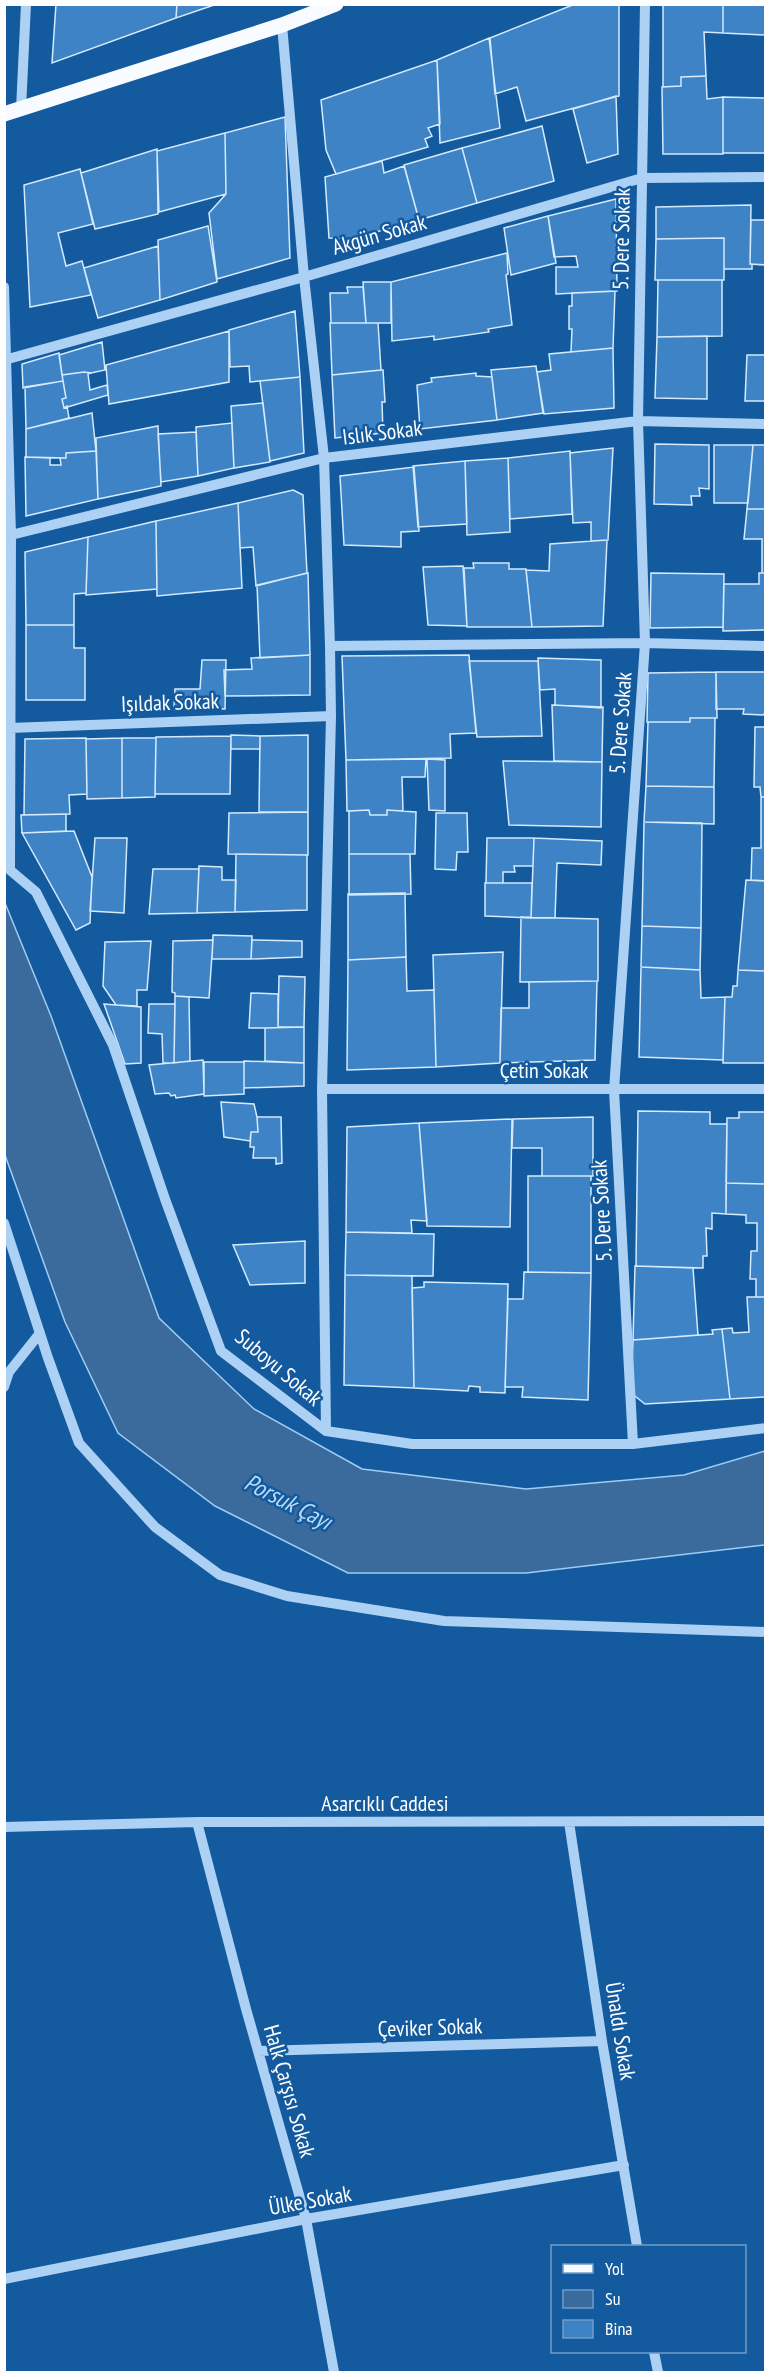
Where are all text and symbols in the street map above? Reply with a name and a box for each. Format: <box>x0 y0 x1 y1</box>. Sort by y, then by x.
street label: 5. Dere Sokak <box>606 187 636 290</box>
street label: Akgün Sokak <box>329 207 430 261</box>
street label: Islık Sokak <box>341 413 424 451</box>
street label: 5. Dere Sokak <box>602 671 638 775</box>
street label: Işıldak Sokak <box>120 686 220 718</box>
street label: Çetin Sokak <box>500 1056 589 1084</box>
street label: 5. Dere Sokak <box>584 1159 618 1263</box>
street label: Suboyu Sokak <box>230 1323 329 1412</box>
water label: Porsuk Çayı <box>239 1466 339 1538</box>
street label: Asarcıklı Caddesi <box>321 1789 449 1817</box>
street label: Ünaldı Sokak <box>599 1980 643 2082</box>
street label: Çeviker Sokak <box>377 2011 483 2043</box>
street label: Halk Çarşısı Sokak <box>258 2021 322 2161</box>
street label: Ülke Sokak <box>266 2179 354 2221</box>
legend <box>551 2245 746 2353</box>
text: Yol <box>605 2257 625 2280</box>
text: Su <box>605 2287 621 2310</box>
text: Bina <box>605 2317 633 2340</box>

